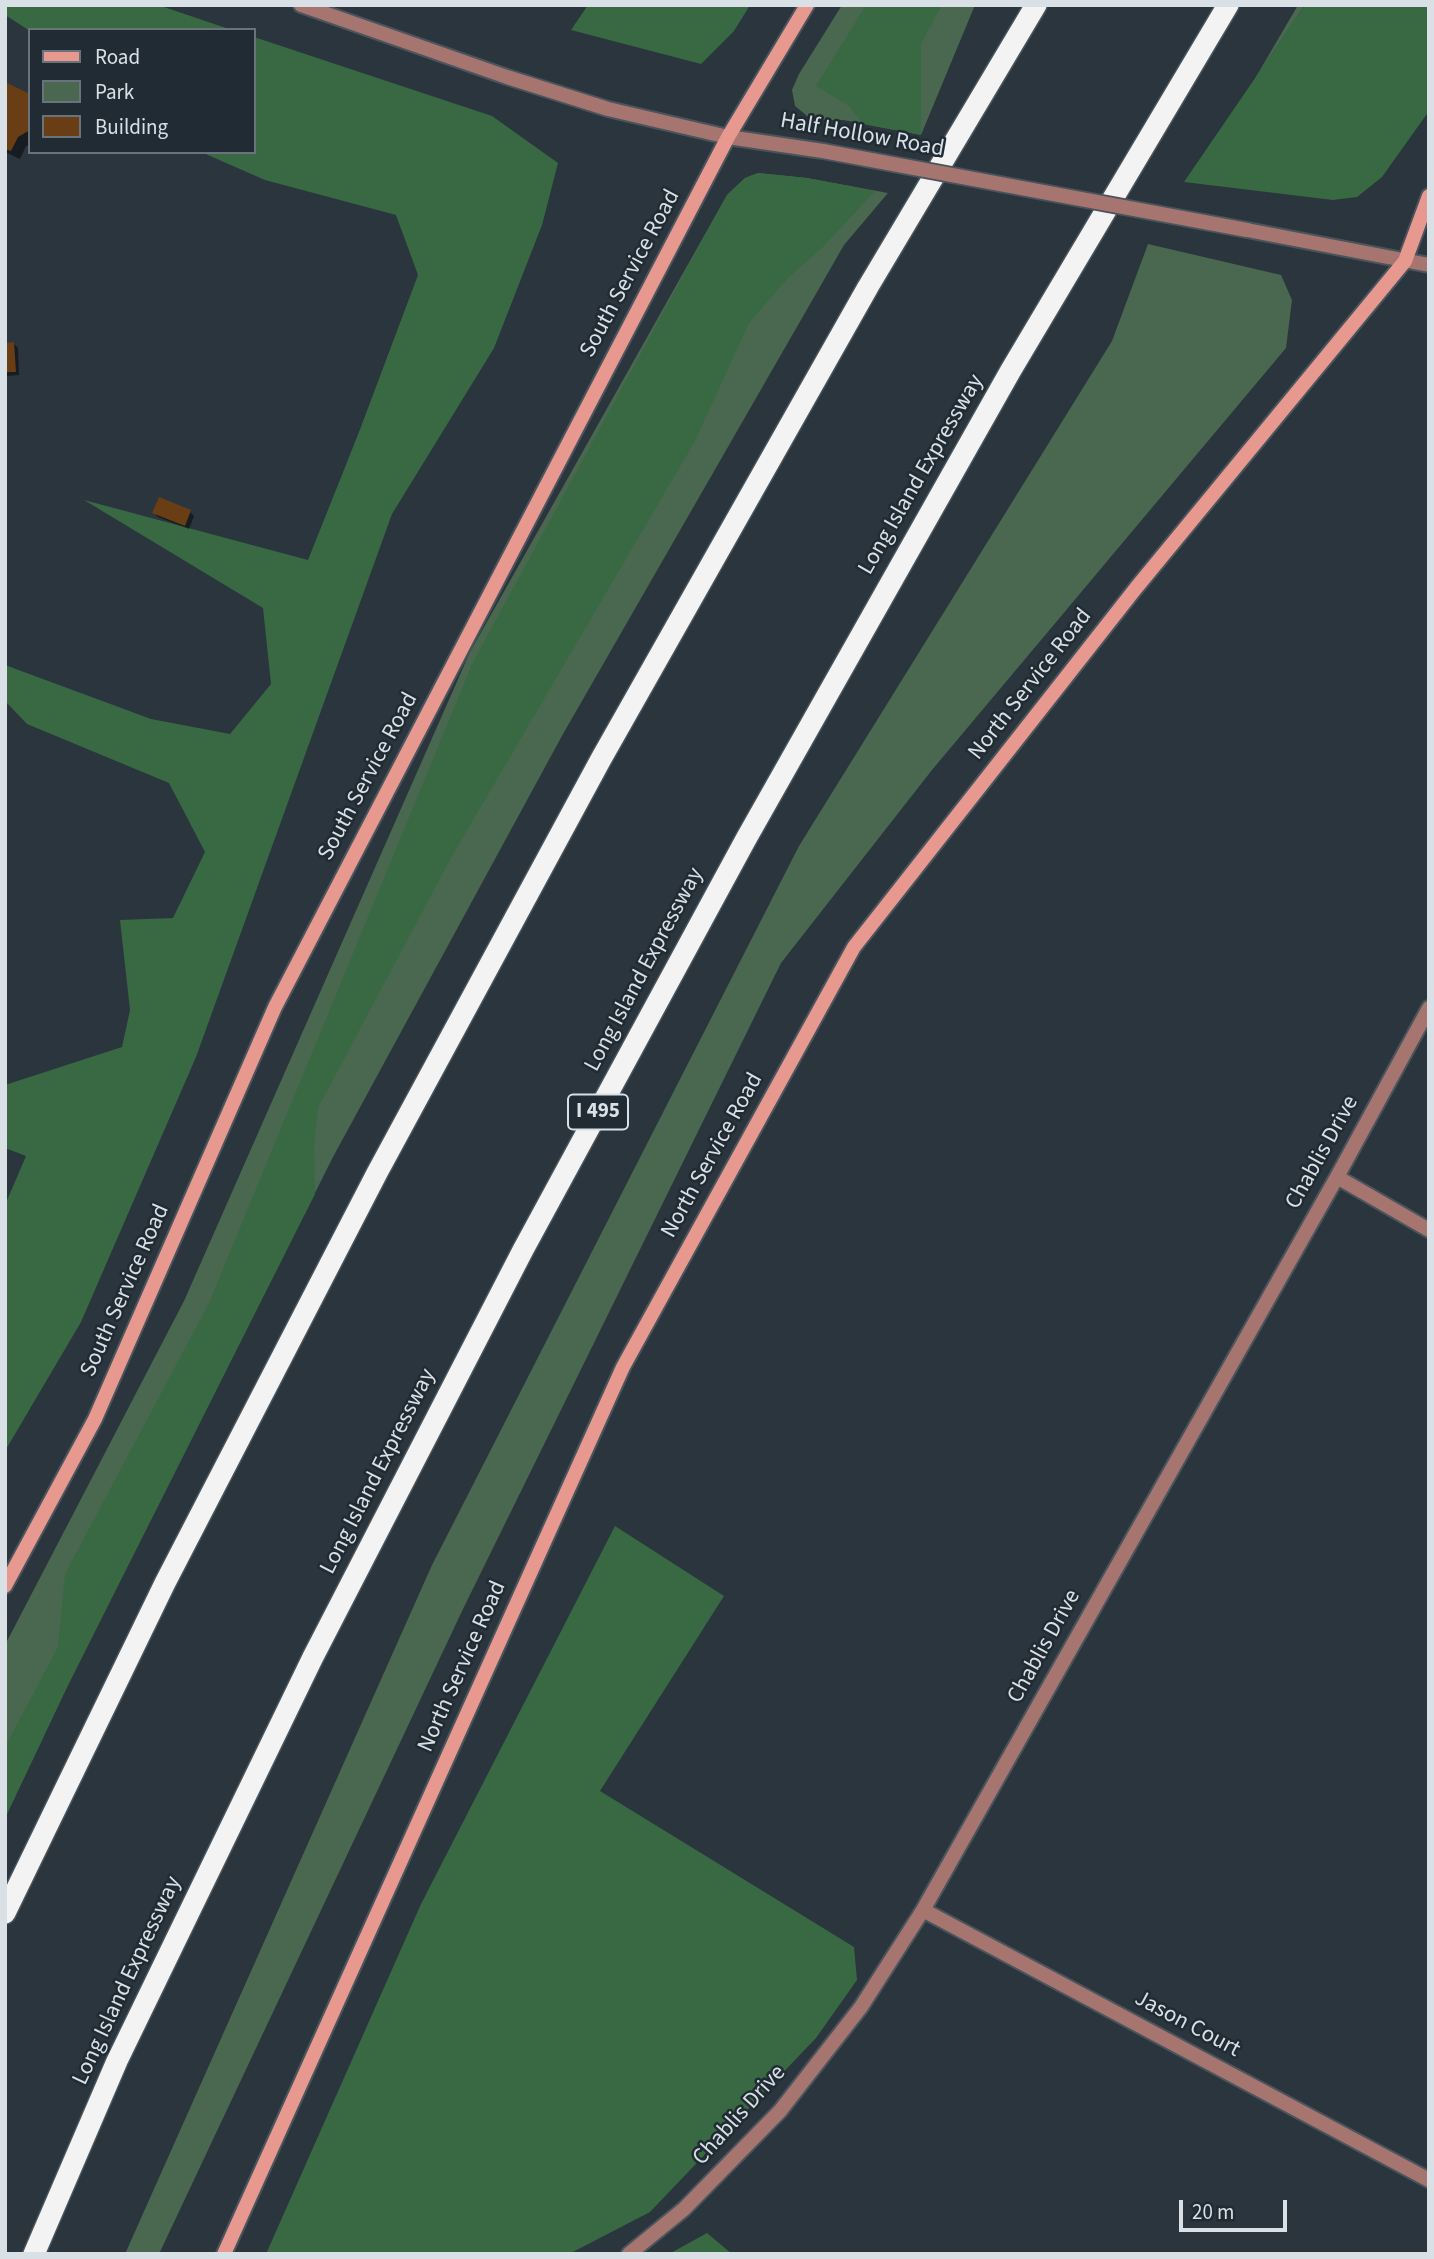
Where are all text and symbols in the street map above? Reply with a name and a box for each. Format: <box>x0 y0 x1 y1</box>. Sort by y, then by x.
legend <box>28 28 256 154</box>
text: Road <box>95 42 140 72</box>
text: Park <box>95 77 134 107</box>
street label: Half Hollow Road <box>778 108 946 164</box>
text: Building <box>95 112 168 142</box>
street label: South Service Road <box>575 185 687 363</box>
street label: Long Island Expressway <box>853 370 991 580</box>
street label: North Service Road <box>963 604 1099 766</box>
street label: South Service Road <box>313 688 425 866</box>
street label: Long Island Expressway <box>580 863 710 1077</box>
street label: North Service Road <box>656 1069 770 1243</box>
street label: Chablis Drive <box>1280 1091 1366 1215</box>
road number: I 495 <box>568 1094 628 1130</box>
street label: South Service Road <box>76 1200 176 1382</box>
street label: Long Island Expressway <box>315 1365 443 1579</box>
street label: North Service Road <box>413 1577 513 1757</box>
street label: Chablis Drive <box>1002 1585 1088 1709</box>
street label: Long Island Expressway <box>68 1872 188 2090</box>
street label: Jason Court <box>1129 1986 1245 2064</box>
street label: Chablis Drive <box>688 2060 792 2172</box>
scale bar <box>1182 2186 1290 2230</box>
text: 20 m <box>1192 2197 1234 2227</box>

